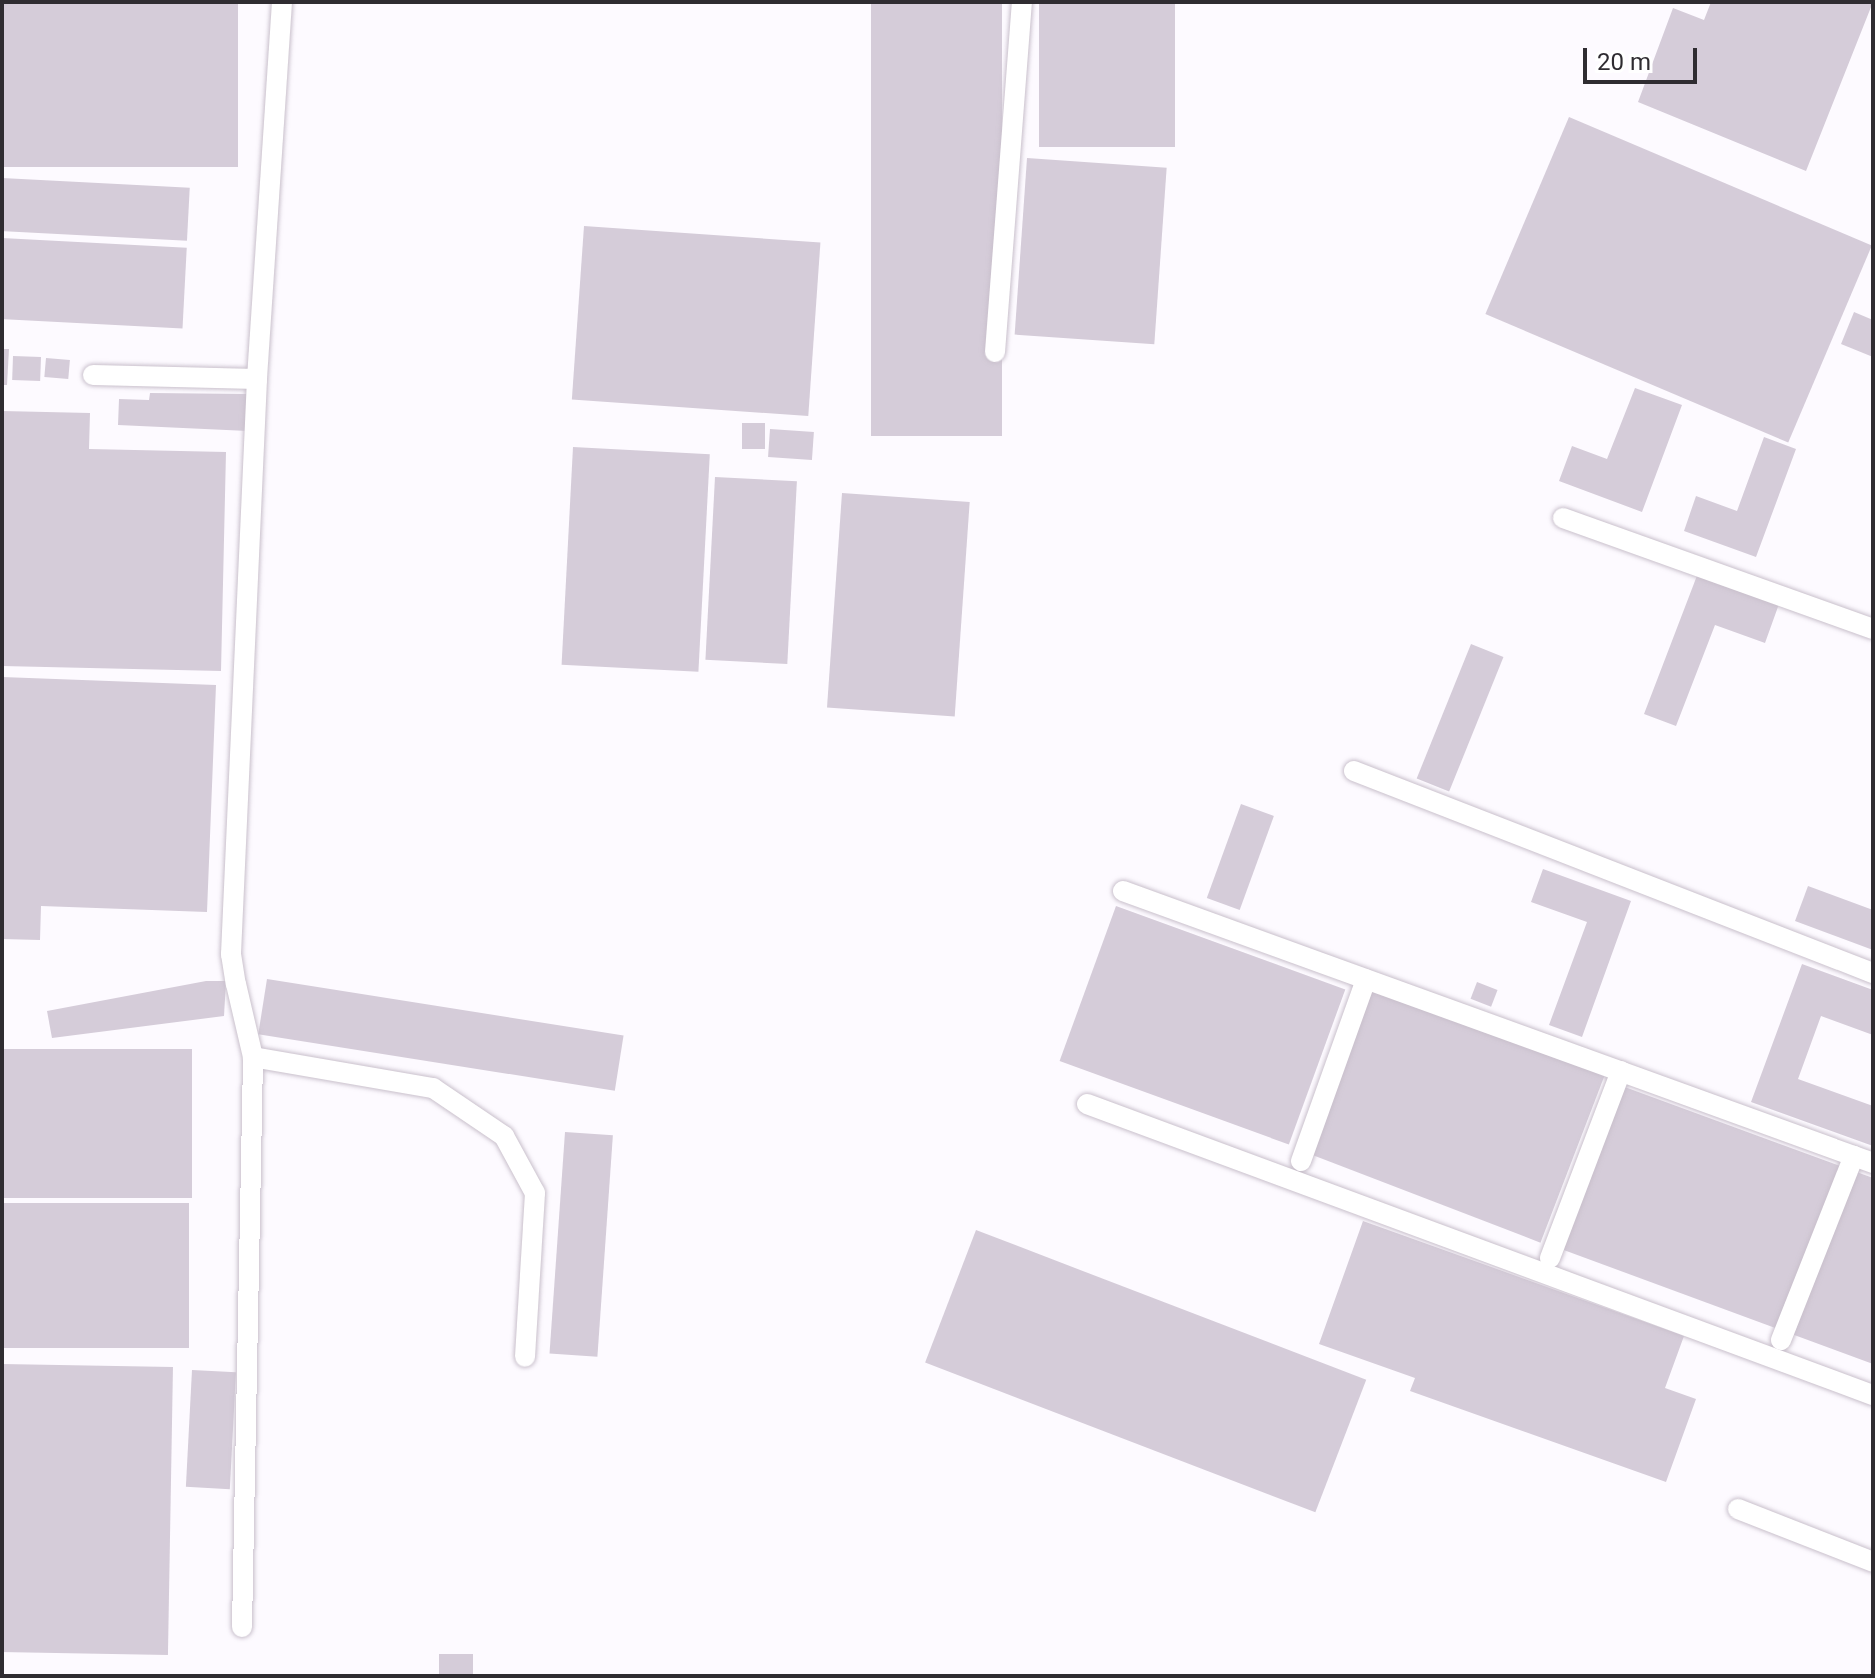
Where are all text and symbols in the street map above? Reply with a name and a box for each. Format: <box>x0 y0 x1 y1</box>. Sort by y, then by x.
scale bar <box>1587 32 1701 82</box>
text: 20 m <box>1597 48 1651 76</box>

